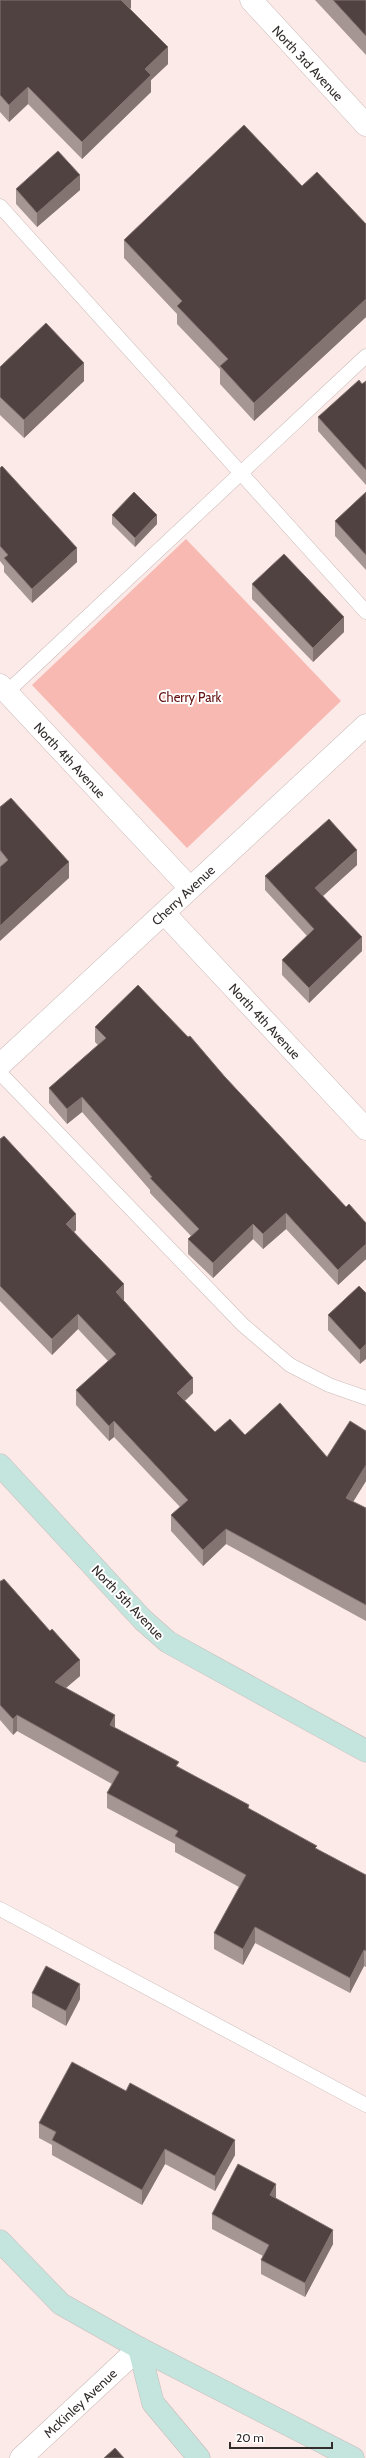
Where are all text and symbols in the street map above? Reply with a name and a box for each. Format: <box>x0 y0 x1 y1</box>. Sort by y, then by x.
street label: North 3rd Avenue <box>269 22 347 104</box>
park label: Cherry Park <box>159 689 222 705</box>
street label: North 4th Avenue <box>31 719 109 801</box>
street label: Cherry Avenue <box>148 861 218 928</box>
street label: North 4th Avenue <box>226 980 304 1062</box>
street label: North 5th Avenue <box>88 1561 168 1643</box>
street label: McKinley Avenue <box>40 2365 120 2441</box>
scale bar <box>230 2424 332 2450</box>
text: 20 m <box>236 2430 264 2445</box>

